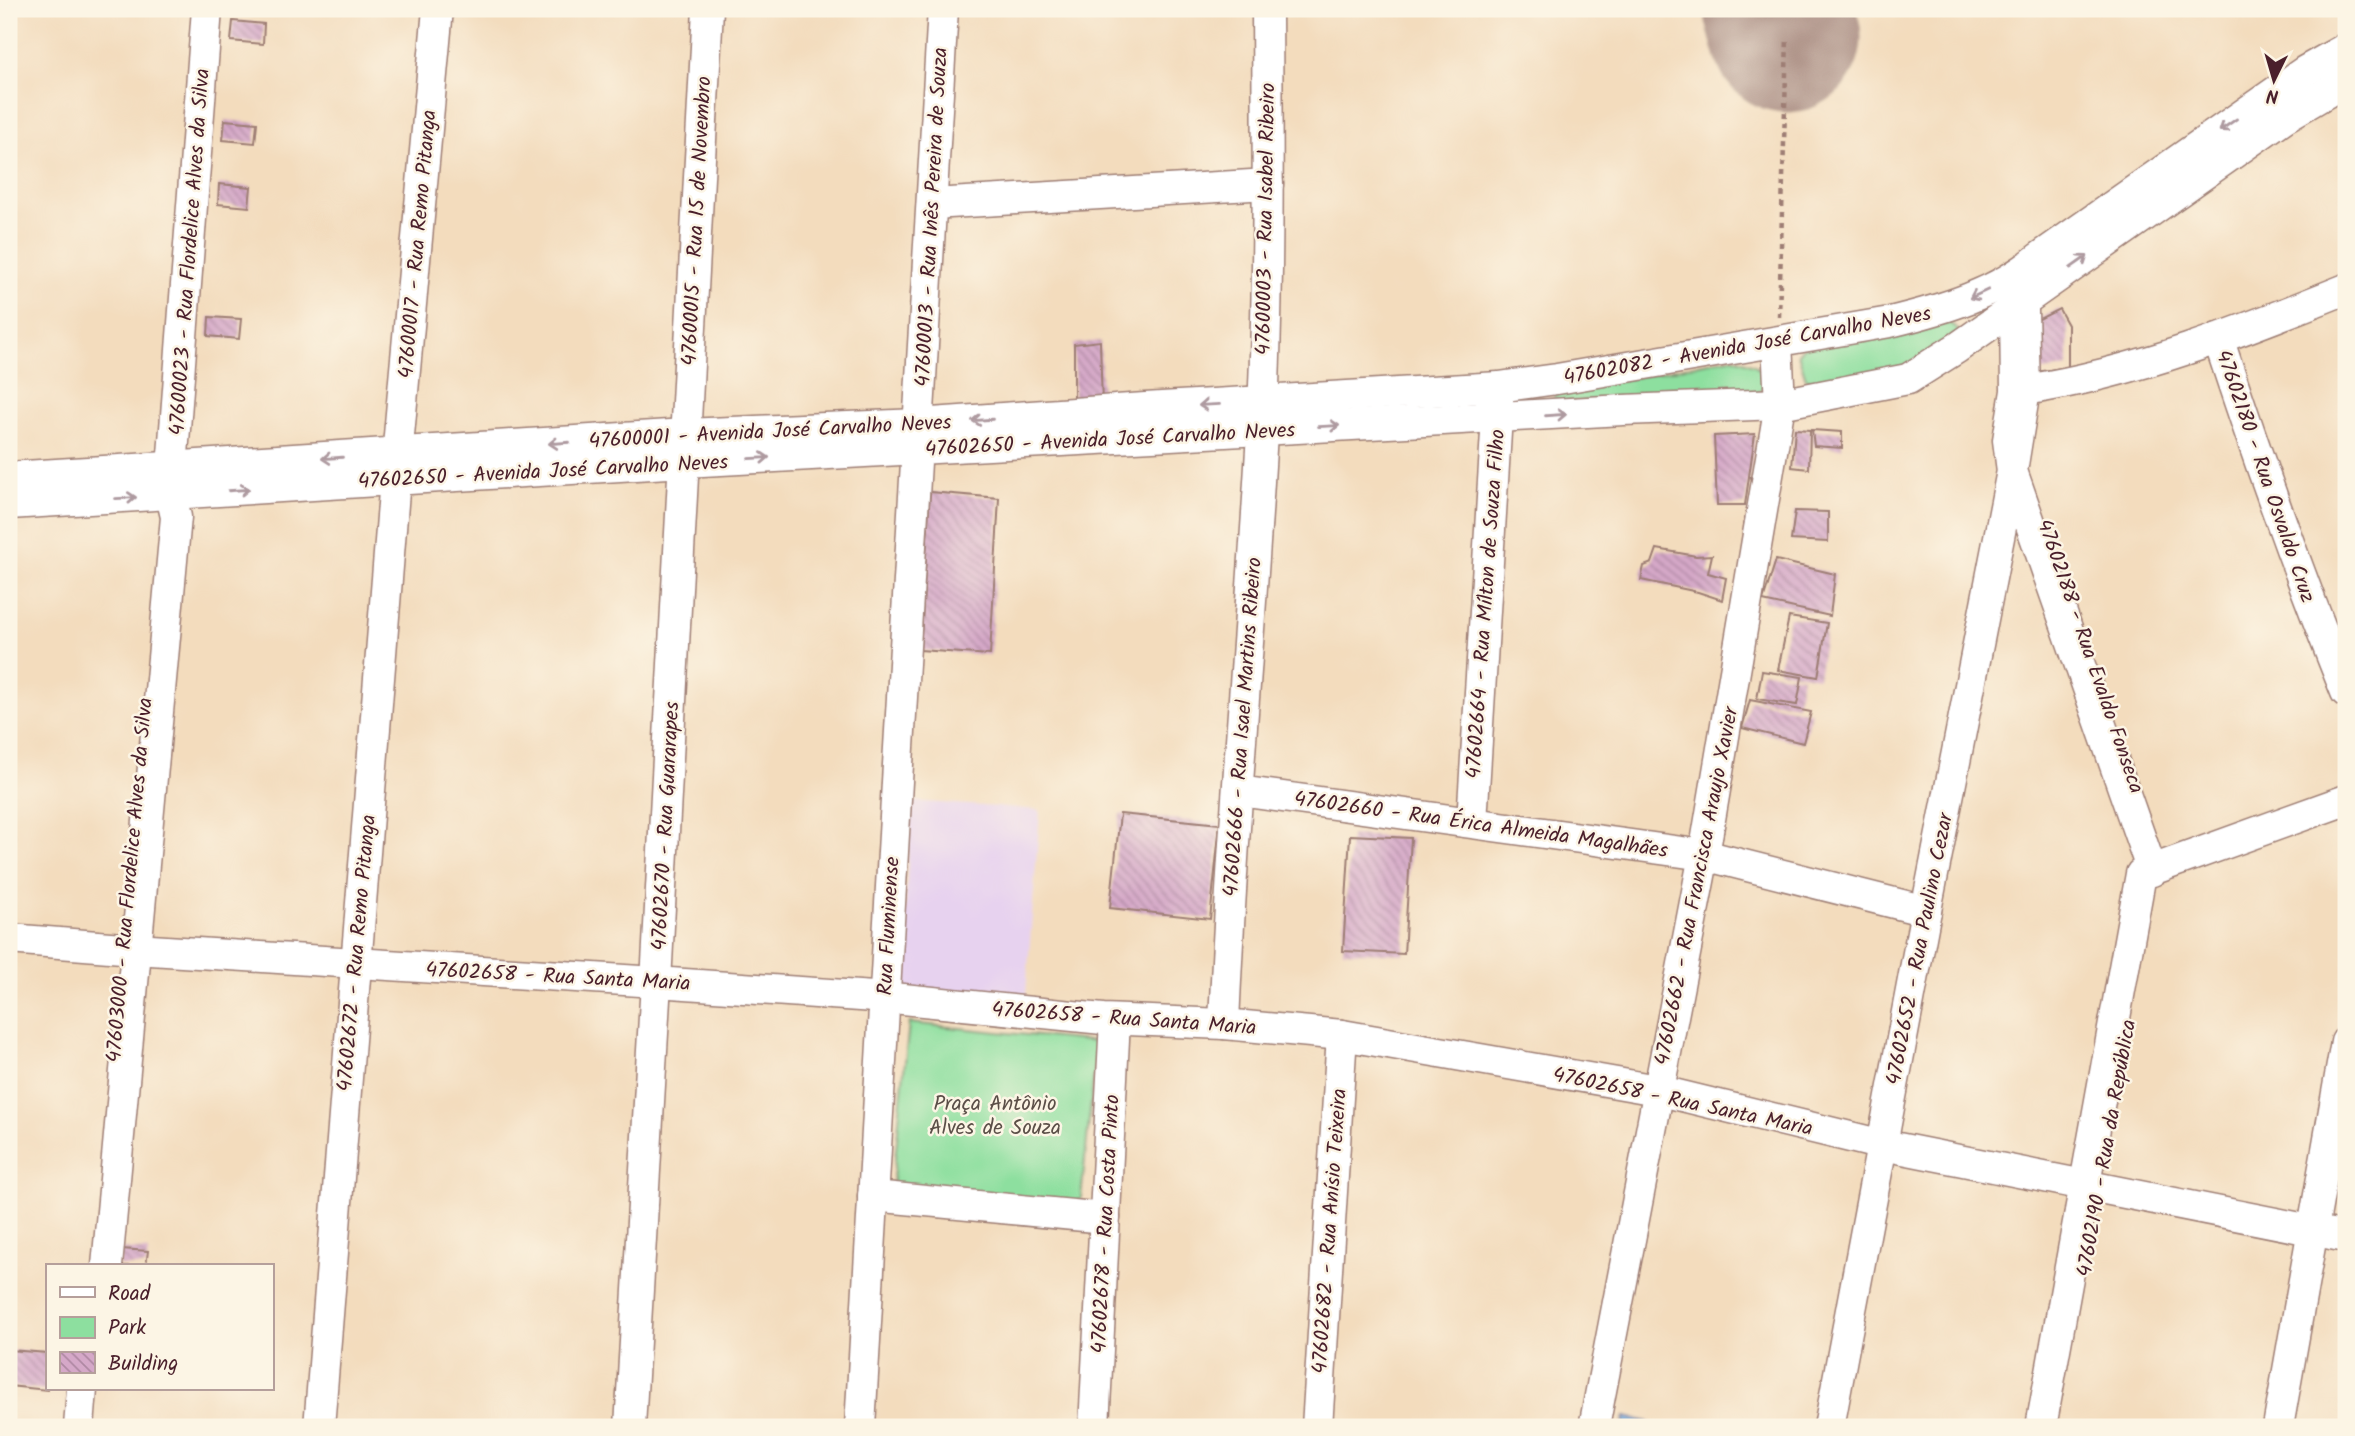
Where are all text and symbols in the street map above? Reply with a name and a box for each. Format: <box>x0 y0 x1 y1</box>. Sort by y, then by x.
street label: 47600013 - Rua Inês Pereira de Souza <box>907 46 958 388</box>
north arrow <box>2240 46 2310 116</box>
street label: 47600023 - Rua Flordelice Alves da Silva <box>161 67 220 437</box>
street label: 47600015 - Rua 15 de Novembro <box>673 75 722 367</box>
text: N <box>2265 79 2280 110</box>
street label: 47600003 - Rua Isabel Ribeiro <box>1248 82 1285 356</box>
street label: 47600017 - Rua Remo Pitanga <box>390 108 447 380</box>
one-way arrow <box>2219 118 2238 132</box>
one-way arrow <box>2069 255 2088 269</box>
one-way arrow <box>1969 288 1990 301</box>
street label: 47602082 - Avenida José Carvalho Neves <box>1561 298 1934 395</box>
street label: 47602180 - Rua Osvaldo Cruz <box>2206 346 2323 607</box>
one-way arrow <box>1198 398 1221 411</box>
street label: 47600001 - Avenida José Carvalho Neves <box>588 407 952 458</box>
one-way arrow <box>1544 408 1567 421</box>
street label: 47602650 - Avenida José Carvalho Neves <box>924 414 1296 467</box>
one-way arrow <box>971 414 994 427</box>
one-way arrow <box>1317 420 1340 433</box>
street label: 47602664 - Rua Mílton de Souza Filho <box>1458 428 1515 780</box>
one-way arrow <box>548 436 571 449</box>
street label: 47602650 - Avenida José Carvalho Neves <box>357 446 729 499</box>
one-way arrow <box>321 451 344 464</box>
one-way arrow <box>747 452 770 465</box>
one-way arrow <box>227 483 250 496</box>
one-way arrow <box>114 491 137 504</box>
street label: 47602188 - Rua Evaldo Fonseca <box>2027 515 2152 798</box>
street label: 47602666 - Rua Isael Martins Ribeiro <box>1215 556 1272 898</box>
street label: 47603000 - Rua Flordelice Alves da Silva <box>98 696 163 1064</box>
street label: 47602670 - Rua Guararapes <box>643 701 690 951</box>
street label: 47602662 - Rua Francisca Araujo Xavier <box>1647 703 1749 1068</box>
street label: 47602660 - Rua Érica Almeida Magalhães <box>1292 783 1670 868</box>
street label: 47602652 - Rua Paulino Cezar <box>1878 809 1963 1088</box>
street label: 47602672 - Rua Remo Pitanga <box>329 813 386 1093</box>
street label: Rua Fluminense <box>869 855 910 996</box>
street label: 47602658 - Rua Santa Maria <box>425 954 691 1001</box>
street label: 47602658 - Rua Santa Maria <box>990 994 1257 1045</box>
street label: 47602190 - Rua da República <box>2069 1017 2146 1280</box>
street label: 47602658 - Rua Santa Maria <box>1550 1059 1816 1146</box>
street label: 47602682 - Rua Anísio Teixeira <box>1304 1087 1357 1375</box>
park label: Praça Antônio Alves de Souza <box>929 1088 1061 1145</box>
street label: 47602678 - Rua Costa Pinto <box>1083 1094 1130 1354</box>
legend <box>46 1264 273 1390</box>
text: Road <box>108 1278 151 1311</box>
text: Park <box>108 1312 146 1345</box>
text: Building <box>108 1348 178 1381</box>

